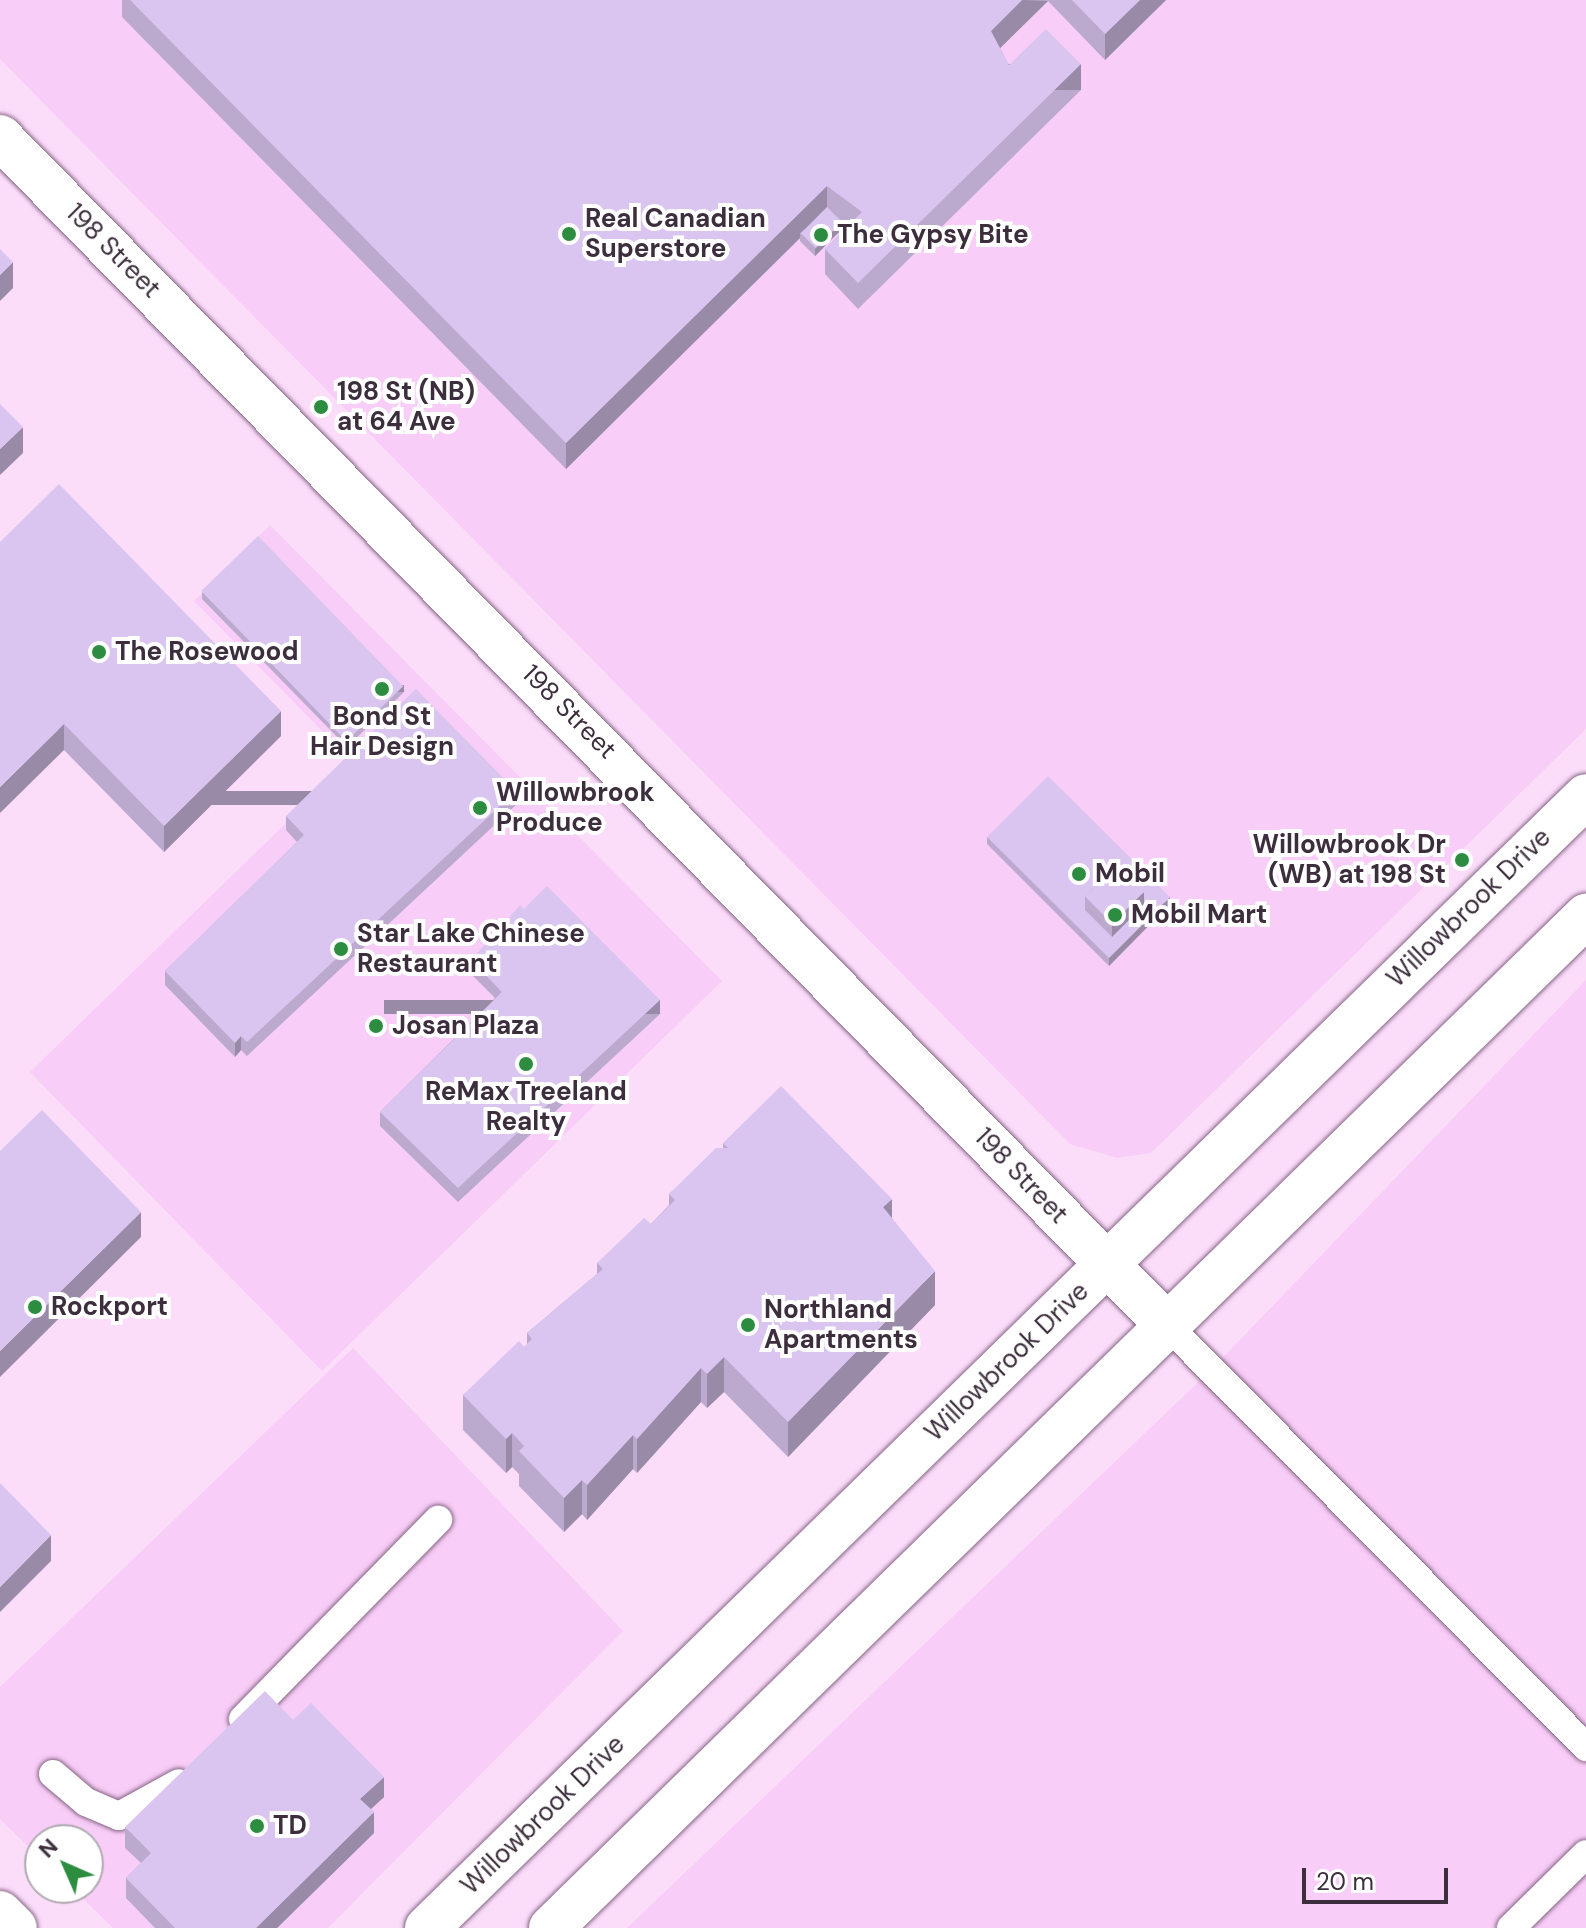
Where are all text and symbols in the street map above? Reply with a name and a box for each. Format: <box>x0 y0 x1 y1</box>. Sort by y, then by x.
street label: 198 Street <box>59 197 167 305</box>
place label: Real Canadian Superstore <box>585 203 766 264</box>
place label: The Gypsy Bite <box>837 219 1029 251</box>
marker: Real Canadian Superstore <box>560 225 578 243</box>
marker: The Gypsy Bite <box>812 226 830 244</box>
place label: 198 St (NB) at 64 Ave <box>337 376 475 438</box>
marker: 198 St (NB) at 64 Ave <box>312 398 330 416</box>
place label: The Rosewood <box>115 636 298 668</box>
marker: The Rosewood <box>90 643 108 661</box>
street label: 198 Street <box>515 658 623 766</box>
marker: Bond St Hair Design <box>373 680 391 698</box>
place label: Bond St Hair Design <box>310 701 454 762</box>
place label: Willowbrook Produce <box>496 777 654 838</box>
marker: Willowbrook Produce <box>471 799 489 817</box>
street label: Willowbrook Drive <box>1381 822 1557 994</box>
place label: Willowbrook Dr (WB) at 198 St <box>1252 829 1446 890</box>
marker: Willowbrook Dr (WB) at 198 St <box>1453 851 1471 869</box>
place label: Mobil <box>1095 858 1165 890</box>
marker: Mobil <box>1070 865 1088 883</box>
place label: Mobil Mart <box>1131 899 1267 931</box>
marker: Mobil Mart <box>1106 906 1124 924</box>
place label: Star Lake Chinese Restaurant <box>357 918 585 980</box>
marker: Star Lake Chinese Restaurant <box>332 940 350 958</box>
place label: Josan Plaza <box>392 1010 539 1042</box>
marker: Josan Plaza <box>367 1017 385 1035</box>
marker: ReMax Treeland Realty <box>517 1055 535 1073</box>
place label: ReMax Treeland Realty <box>425 1076 627 1138</box>
street label: 198 Street <box>968 1122 1074 1230</box>
street label: Willowbrook Drive <box>919 1276 1095 1448</box>
place label: Rockport <box>51 1291 168 1323</box>
place label: Northland Apartments <box>764 1294 918 1356</box>
marker: Rockport <box>26 1298 44 1316</box>
marker: Northland Apartments <box>739 1316 757 1334</box>
street label: Willowbrook Drive <box>455 1729 631 1901</box>
place label: TD <box>273 1810 307 1842</box>
marker: TD <box>248 1817 266 1835</box>
north arrow <box>24 1824 104 1904</box>
text: N <box>32 1832 64 1864</box>
scale bar <box>1306 1852 1452 1902</box>
text: 20 m <box>1316 1866 1374 1897</box>

